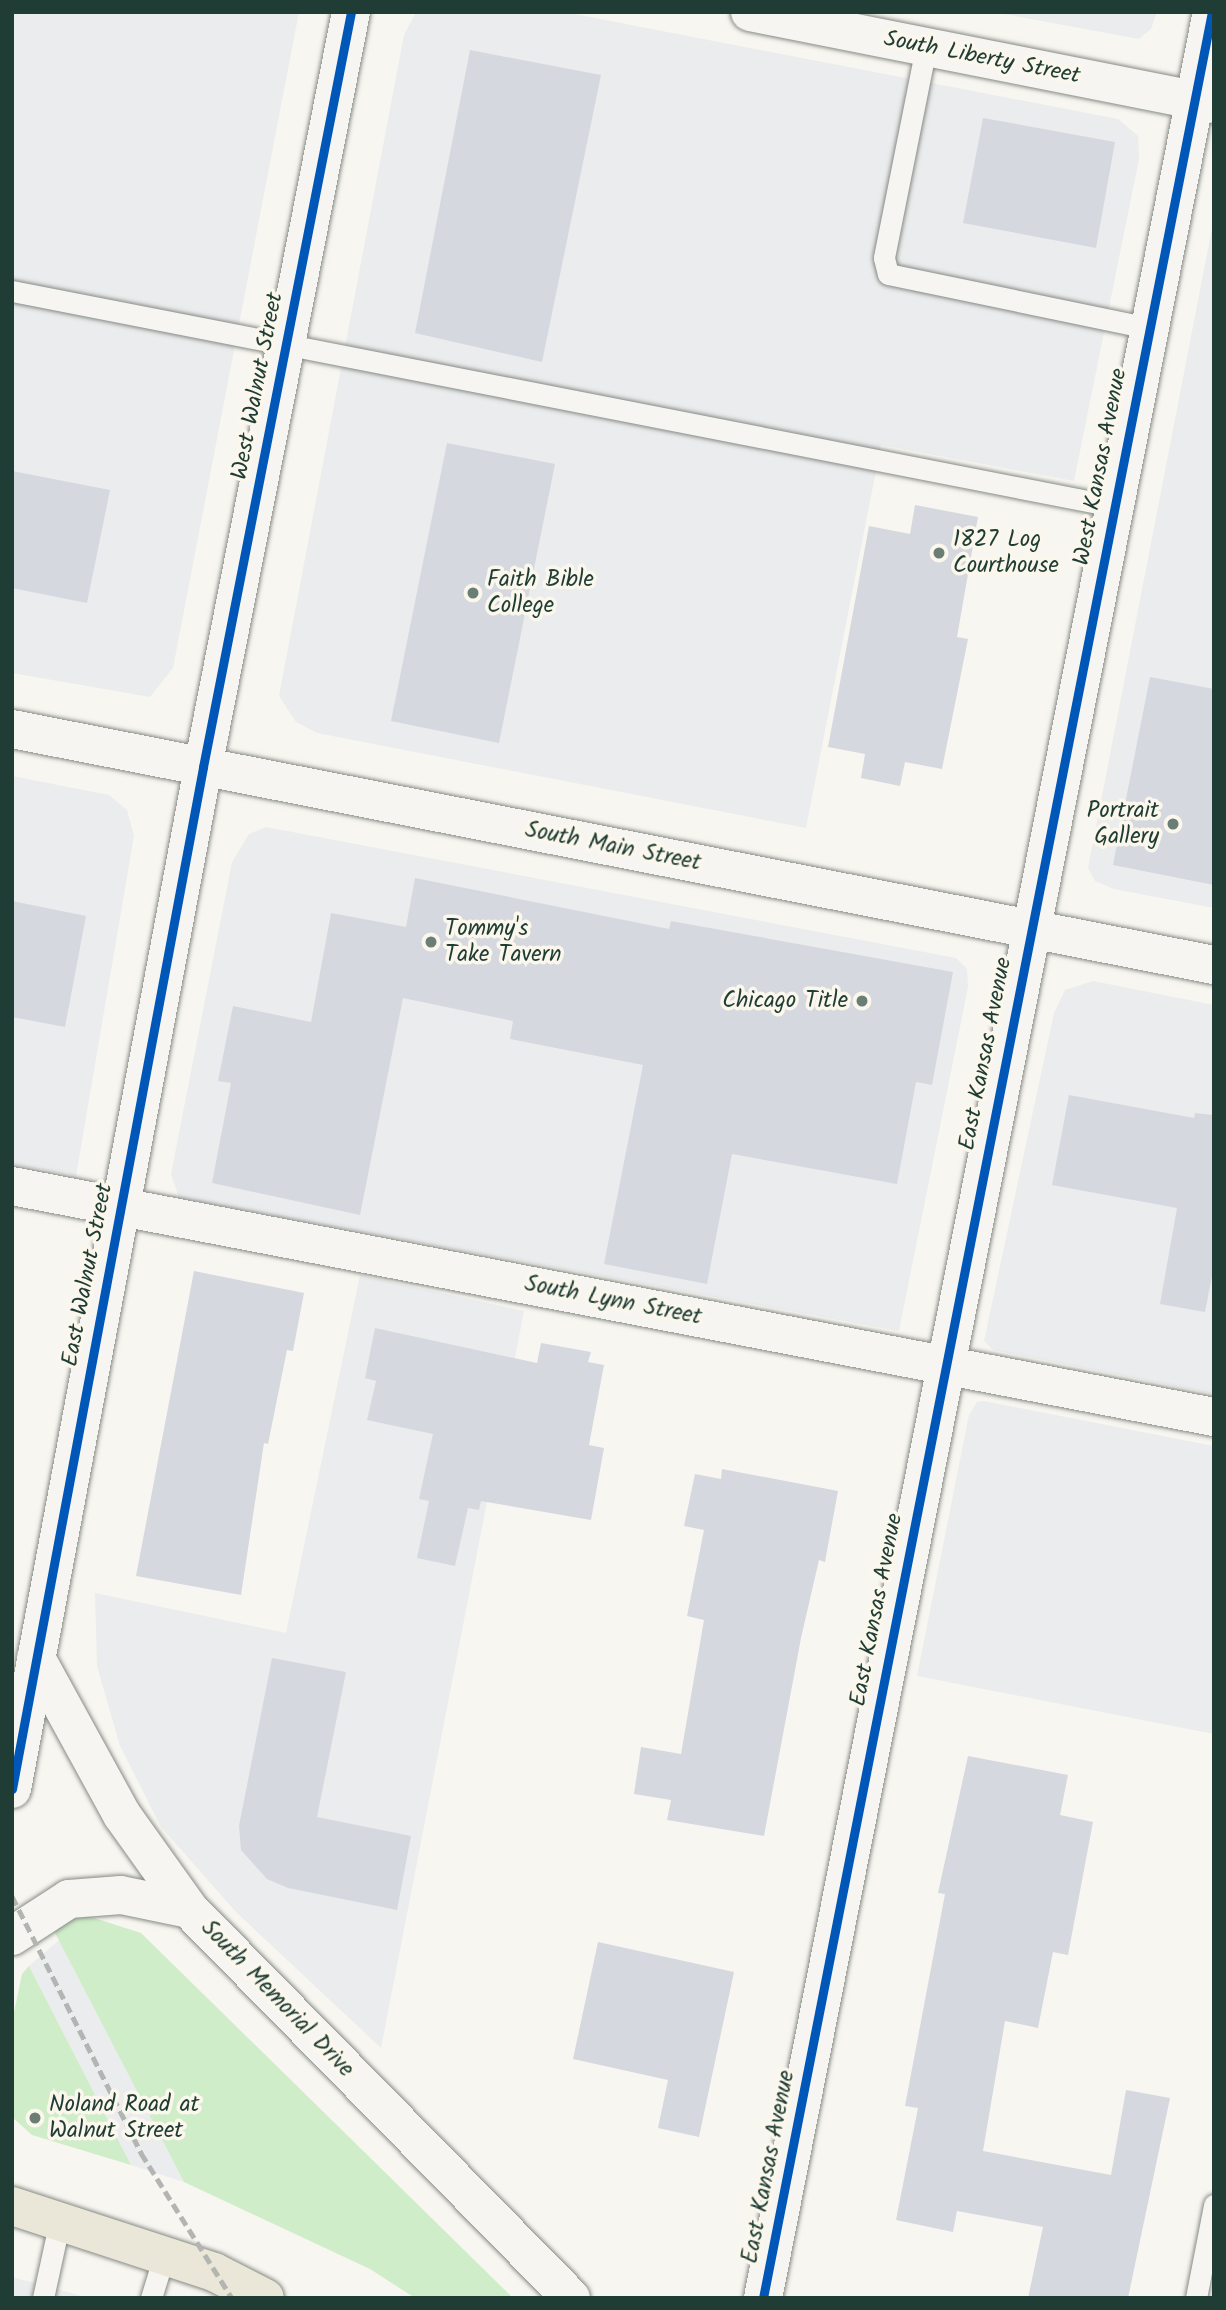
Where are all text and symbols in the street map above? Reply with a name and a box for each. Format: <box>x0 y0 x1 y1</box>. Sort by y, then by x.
street label: South Liberty Street <box>881 25 1083 91</box>
street label: West Walnut Street <box>226 290 290 482</box>
street label: West Kansas Avenue <box>1068 366 1134 568</box>
place label: 1827 Log Courthouse <box>953 526 1059 580</box>
marker: 1827 Log Courthouse <box>931 545 947 561</box>
place label: Faith Bible College <box>487 566 594 620</box>
marker: Faith Bible College <box>465 585 481 601</box>
place label: Portrait Gallery <box>1087 797 1159 851</box>
street label: South Main Street <box>523 816 703 878</box>
marker: Portrait Gallery <box>1165 816 1181 832</box>
place label: Tommy's Take Tavern <box>445 915 561 969</box>
marker: Tommy's Take Tavern <box>423 934 439 950</box>
street label: East Kansas Avenue <box>954 955 1018 1153</box>
place label: Chicago Title <box>722 987 848 1015</box>
marker: Chicago Title <box>854 993 870 1009</box>
street label: East Walnut Street <box>57 1181 119 1369</box>
street label: South Lynn Street <box>522 1270 704 1332</box>
street label: East Kansas Avenue <box>845 1511 909 1709</box>
street label: South Memorial Drive <box>195 1915 359 2083</box>
street label: East Kansas Avenue <box>737 2068 801 2266</box>
place label: Noland Road at Walnut Street <box>49 2091 199 2145</box>
marker: Noland Road at Walnut Street <box>27 2110 43 2126</box>

